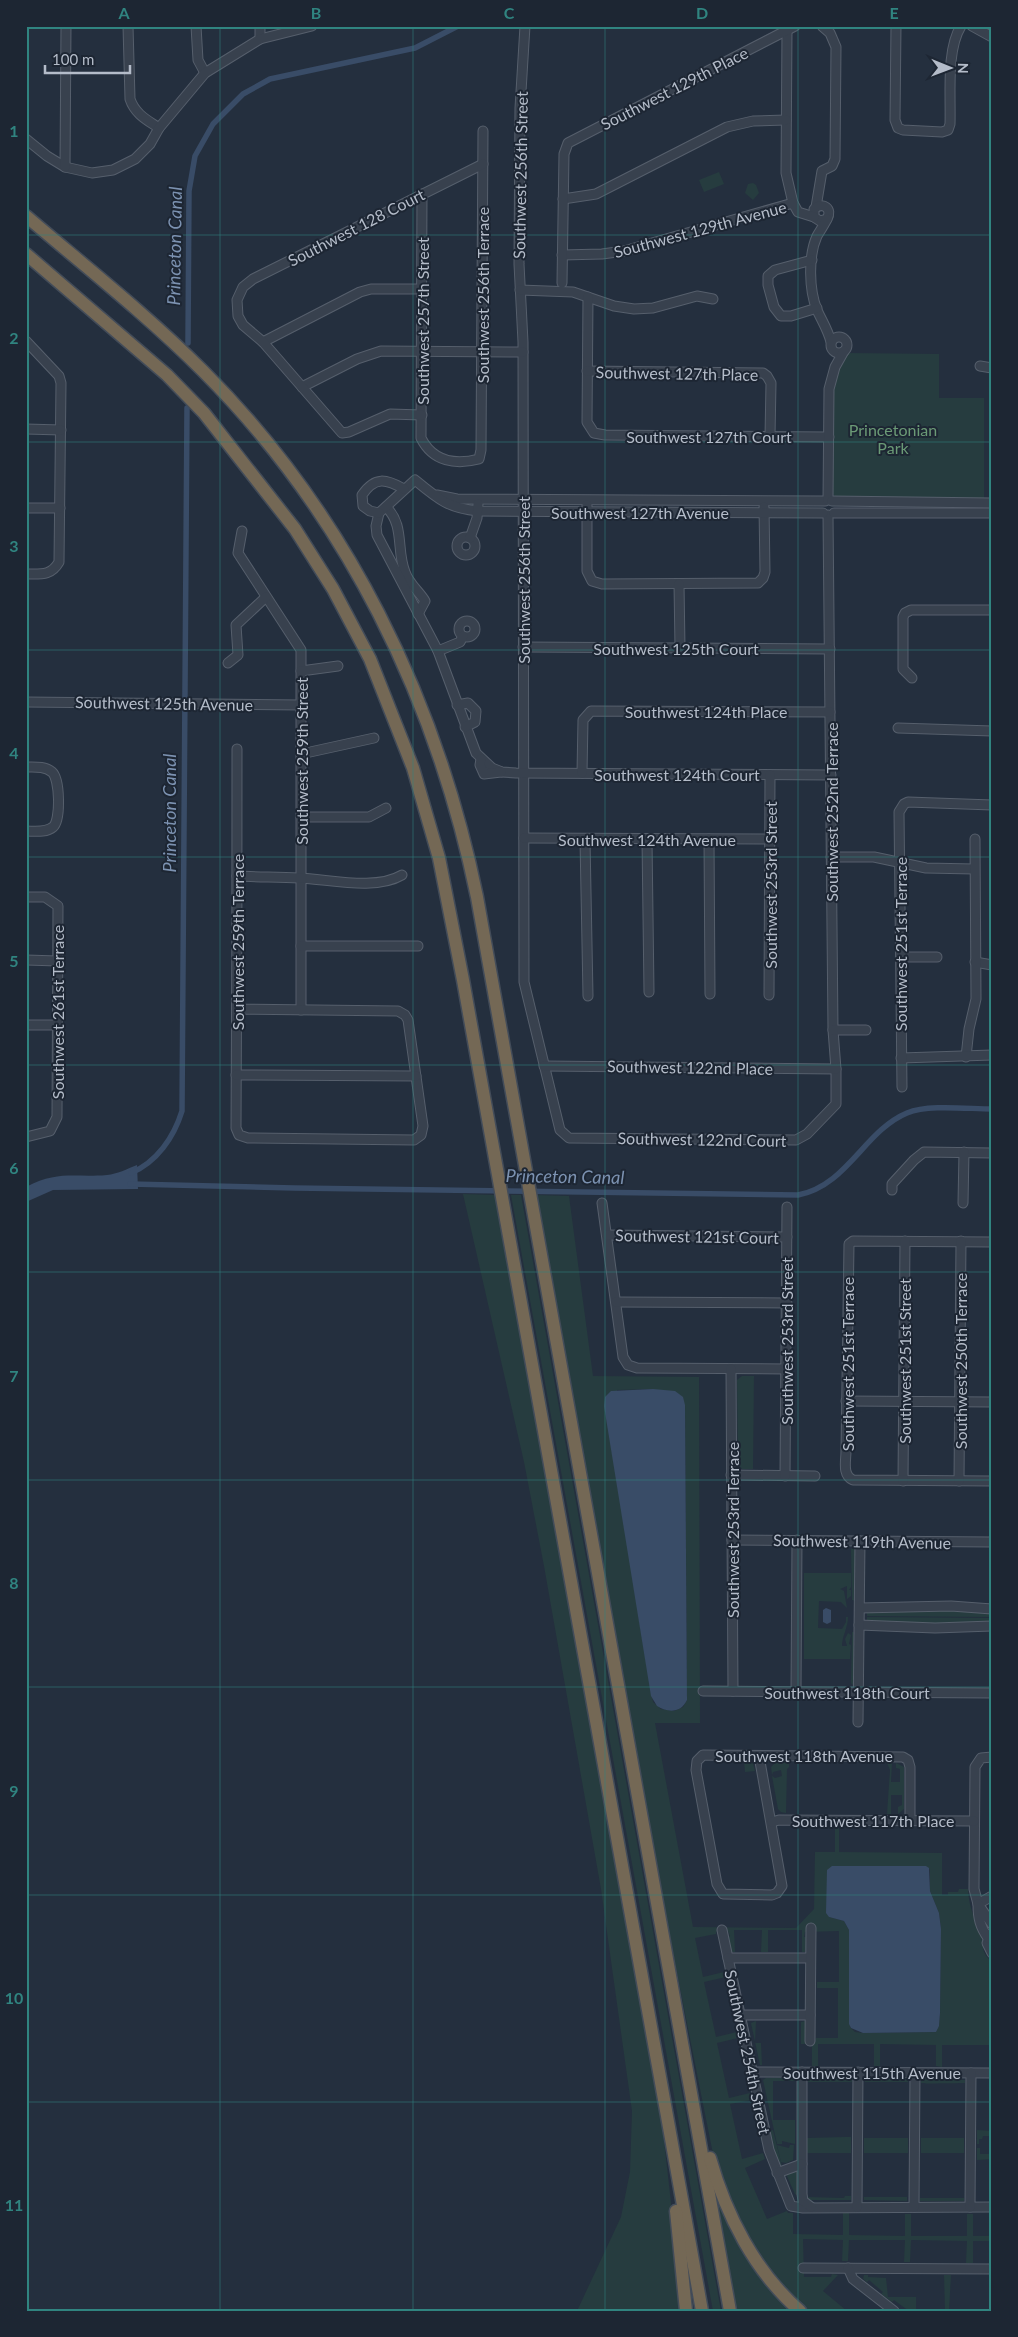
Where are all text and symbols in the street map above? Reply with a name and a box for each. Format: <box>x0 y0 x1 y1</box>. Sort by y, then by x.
text: A <box>117 3 130 22</box>
text: B <box>311 3 321 22</box>
text: C <box>504 3 515 22</box>
text: D <box>696 3 708 22</box>
text: E <box>889 3 899 22</box>
scale bar <box>45 42 130 74</box>
north arrow <box>926 42 976 92</box>
street label: Southwest 129th Place <box>597 43 751 133</box>
text: 100 m <box>52 50 94 68</box>
text: N <box>955 63 972 74</box>
street label: Southwest 256th Street <box>509 91 531 259</box>
text: 1 <box>9 121 19 140</box>
street label: Southwest 128 Court <box>284 184 428 270</box>
water label: Princeton Canal <box>162 186 186 306</box>
street label: Southwest 129th Avenue <box>612 197 788 261</box>
street label: Southwest 256th Terrace <box>473 207 492 383</box>
street label: Southwest 257th Street <box>413 237 432 405</box>
text: 2 <box>9 328 19 347</box>
street label: Southwest 127th Place <box>595 362 759 384</box>
park label: Princetonian Park <box>849 420 937 457</box>
street label: Southwest 127th Court <box>626 427 792 446</box>
street label: Southwest 256th Street <box>514 496 533 664</box>
street label: Southwest 127th Avenue <box>551 503 729 522</box>
text: 3 <box>9 536 19 555</box>
street label: Southwest 125th Court <box>593 639 759 658</box>
street label: Southwest 259th Street <box>292 677 311 845</box>
street label: Southwest 125th Avenue <box>75 692 253 714</box>
street label: Southwest 124th Place <box>625 702 787 721</box>
street label: Southwest 252nd Terrace <box>822 722 841 902</box>
text: 4 <box>9 743 19 762</box>
water label: Princeton Canal <box>158 754 180 872</box>
street label: Southwest 124th Court <box>594 765 760 784</box>
street label: Southwest 253rd Street <box>761 801 780 969</box>
street label: Southwest 124th Avenue <box>558 830 736 849</box>
street label: Southwest 259th Terrace <box>228 854 247 1030</box>
street label: Southwest 251st Terrace <box>891 857 910 1031</box>
street label: Southwest 261st Terrace <box>48 925 67 1099</box>
text: 5 <box>9 951 19 970</box>
street label: Southwest 122nd Place <box>607 1056 773 1078</box>
street label: Southwest 122nd Court <box>617 1128 787 1150</box>
text: 6 <box>9 1158 19 1177</box>
water label: Princeton Canal <box>505 1164 625 1188</box>
street label: Southwest 121st Court <box>615 1225 779 1247</box>
street label: Southwest 253rd Street <box>777 1257 796 1425</box>
street label: Southwest 250th Terrace <box>951 1273 970 1449</box>
street label: Southwest 251st Terrace <box>838 1277 857 1451</box>
street label: Southwest 251st Street <box>895 1278 914 1444</box>
text: 7 <box>9 1366 19 1385</box>
street label: Southwest 253rd Terrace <box>723 1442 742 1618</box>
street label: Southwest 119th Avenue <box>773 1530 951 1552</box>
text: 8 <box>9 1573 19 1592</box>
street label: Southwest 118th Court <box>764 1683 930 1702</box>
street label: Southwest 118th Avenue <box>715 1746 893 1765</box>
text: 9 <box>9 1781 19 1800</box>
street label: Southwest 117th Place <box>792 1811 954 1830</box>
street label: Southwest 254th Street <box>721 1968 775 2136</box>
text: 10 <box>5 1988 23 2007</box>
street label: Southwest 115th Avenue <box>783 2063 961 2082</box>
text: 11 <box>5 2195 23 2214</box>

